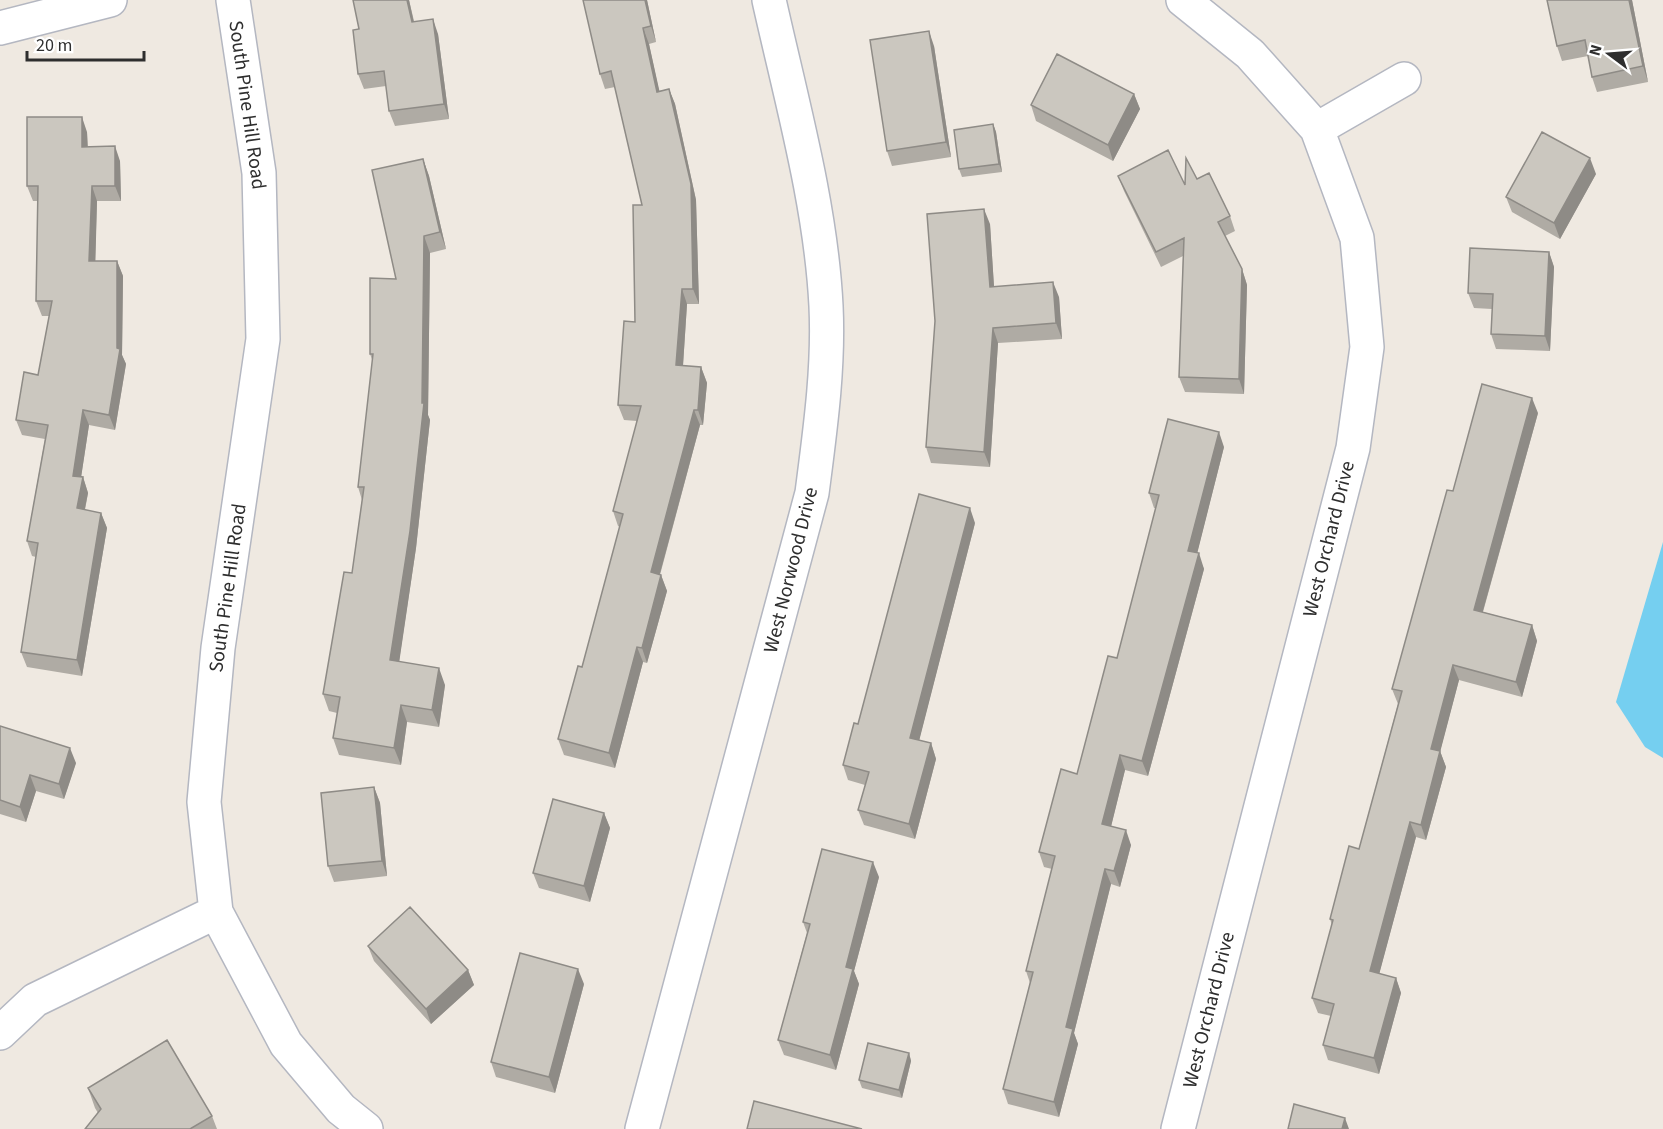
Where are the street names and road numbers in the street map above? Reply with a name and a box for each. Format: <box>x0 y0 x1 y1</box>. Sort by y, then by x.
street label: South Pine Hill Road <box>221 19 273 191</box>
street label: West Orchard Drive <box>1296 458 1362 620</box>
street label: West Norwood Drive <box>757 484 825 656</box>
street label: South Pine Hill Road <box>202 502 254 674</box>
street label: West Orchard Drive <box>1176 929 1242 1091</box>

